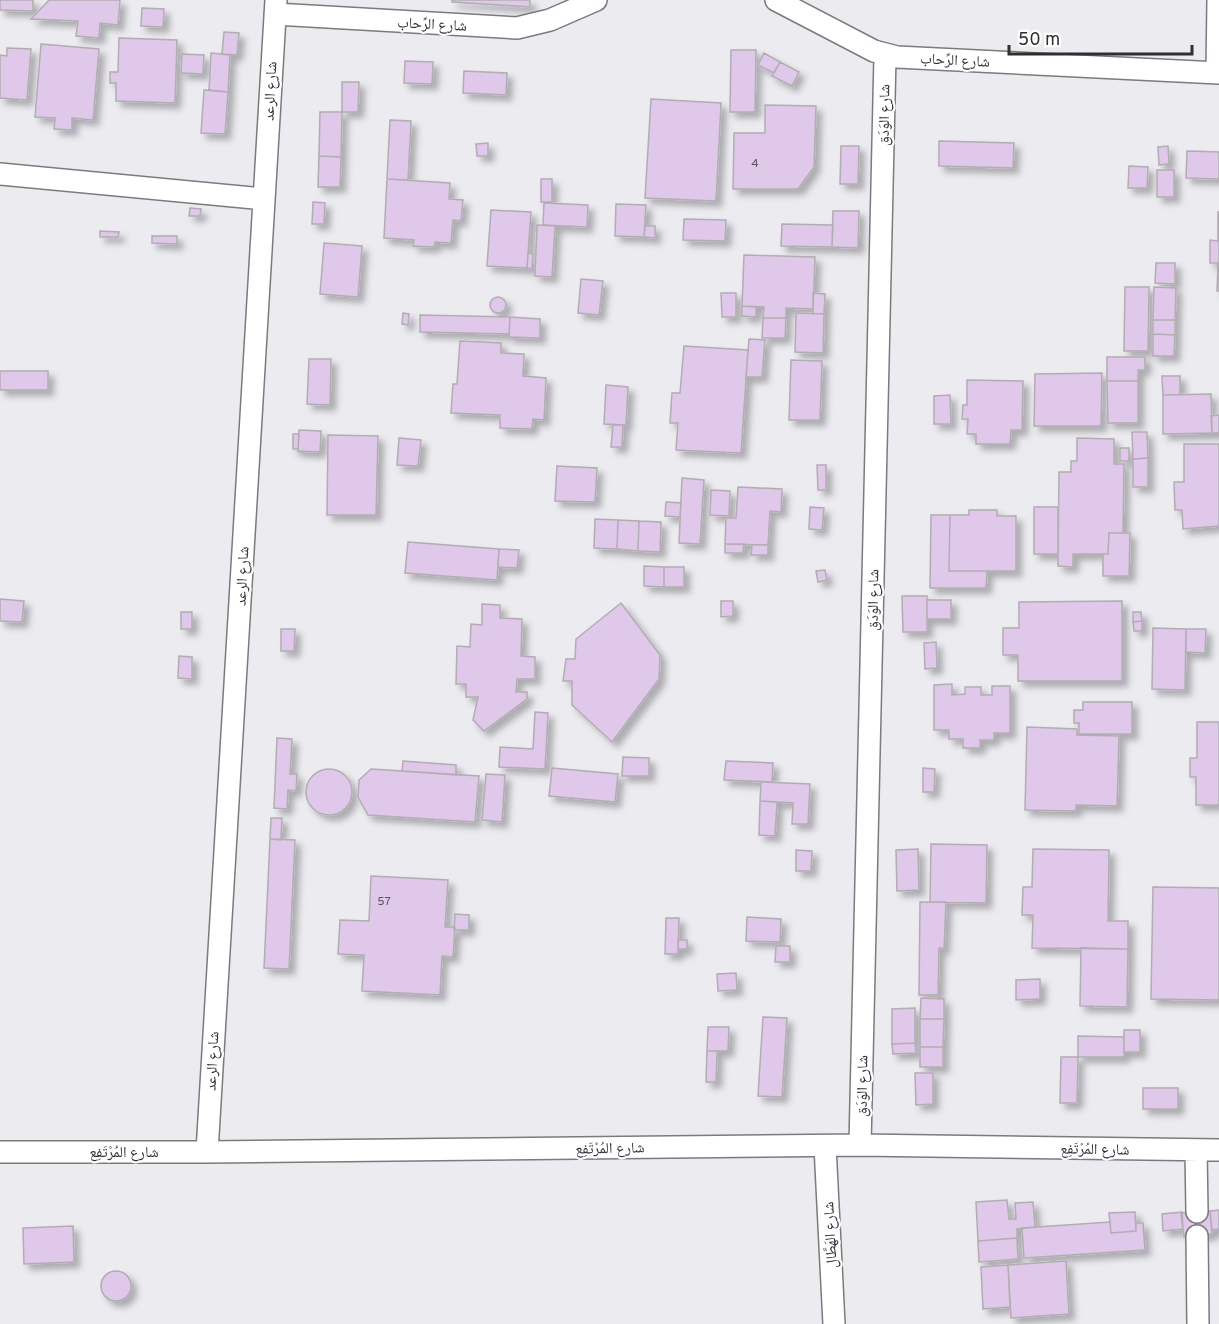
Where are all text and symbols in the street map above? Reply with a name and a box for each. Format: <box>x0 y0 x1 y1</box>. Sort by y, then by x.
street label: شارع الرِّحاب <box>397 14 467 37</box>
scale bar <box>1009 18 1192 56</box>
text: 50 m <box>1018 29 1060 52</box>
street label: شارع الرِّحاب <box>920 50 990 73</box>
street label: شارع الرعد <box>260 61 283 121</box>
street label: شارع الوَدَق <box>875 84 896 146</box>
house number: 4 <box>751 156 759 172</box>
street label: شارع الرعد <box>232 546 255 606</box>
street label: شارع الوَدَق <box>864 569 885 631</box>
house number: 57 <box>377 894 391 910</box>
street label: شارع الرعد <box>202 1031 225 1091</box>
street label: شارع الوَدَق <box>853 1055 874 1117</box>
street label: شارع المُرْتَفِع <box>575 1139 645 1160</box>
street label: شارع المُرْتَفِع <box>1060 1140 1130 1161</box>
street label: شارع المُرْتَفِع <box>89 1144 159 1163</box>
street label: شارع الهَطَّال <box>820 1201 843 1269</box>

